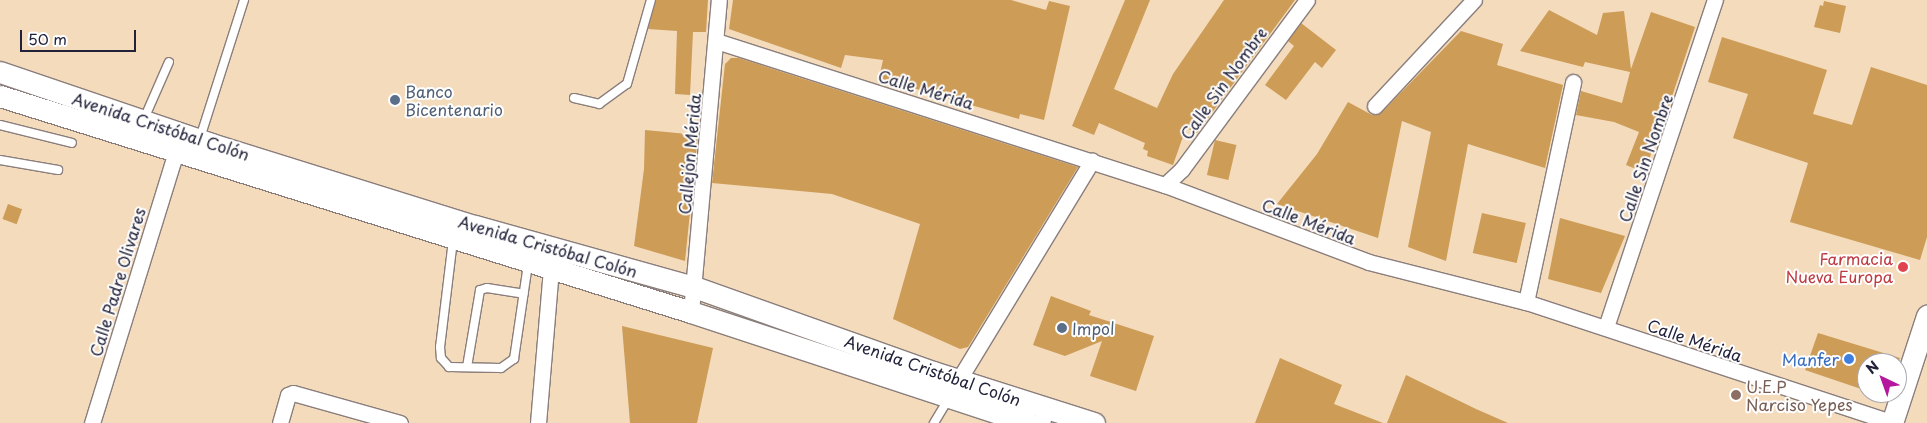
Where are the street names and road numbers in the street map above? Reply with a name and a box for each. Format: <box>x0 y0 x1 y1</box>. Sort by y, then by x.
street label: Calle Sin Nombre <box>1175 23 1271 143</box>
street label: Calle Mérida <box>876 65 976 113</box>
street label: Avenida Cristóbal Colón <box>70 88 252 164</box>
street label: Calle Sin Nombre <box>1614 91 1676 225</box>
street label: Callejón Mérida <box>674 93 704 215</box>
street label: Calle Mérida <box>1260 194 1358 248</box>
street label: Calle Padre Olivares <box>85 205 149 359</box>
street label: Avenida Cristóbal Colón <box>456 211 640 281</box>
street label: Calle Mérida <box>1645 315 1745 365</box>
street label: Avenida Cristóbal Colón <box>842 331 1024 409</box>

